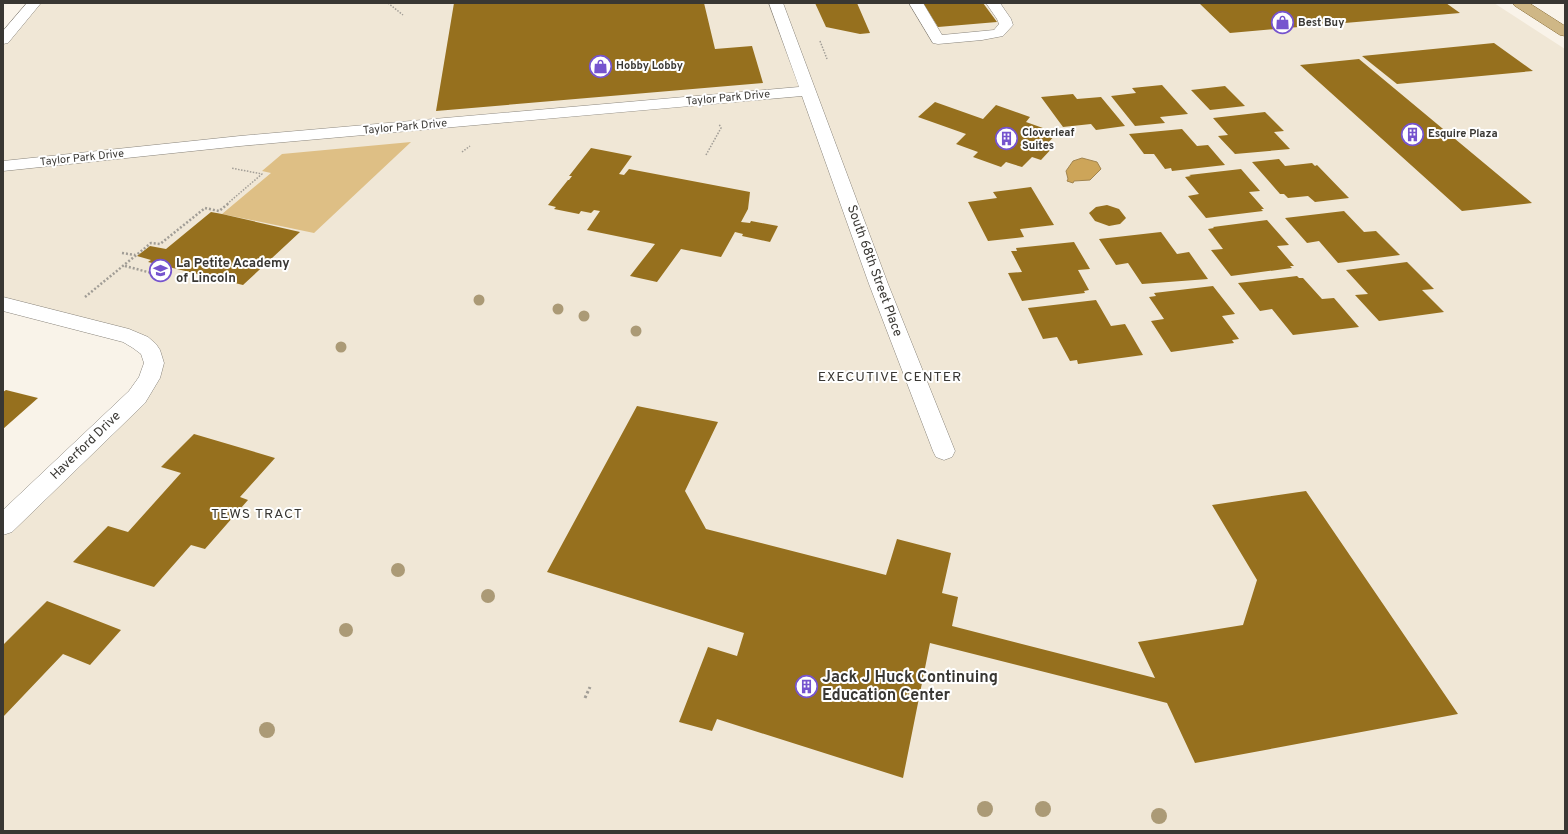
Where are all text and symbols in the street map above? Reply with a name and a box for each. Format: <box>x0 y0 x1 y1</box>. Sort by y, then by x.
shop icon: Best Buy <box>1270 10 1296 36</box>
place label: Best Buy <box>1298 16 1344 30</box>
shop icon: Hobby Lobby <box>588 53 614 79</box>
place label: Hobby Lobby <box>616 59 683 73</box>
street label: Taylor Park Drive <box>685 87 771 109</box>
street label: Taylor Park Drive <box>362 116 448 138</box>
building icon: Esquire Plaza <box>1399 121 1425 147</box>
building icon: Cloverleaf Suites <box>993 126 1019 152</box>
place label: Cloverleaf Suites <box>1022 126 1074 153</box>
place label: Esquire Plaza <box>1428 127 1498 141</box>
street label: Taylor Park Drive <box>39 147 125 169</box>
street label: South 68th Street Place <box>843 203 905 339</box>
place label: La Petite Academy of Lincoln <box>176 256 290 287</box>
school or university icon: La Petite Academy of Lincoln <box>147 258 173 284</box>
district label: EXECUTIVE CENTER <box>818 369 962 386</box>
street label: Haverford Drive <box>48 408 124 484</box>
district label: TEWS TRACT <box>211 506 303 523</box>
place label: Jack J Huck Continuing Education Center <box>822 668 998 706</box>
building icon: Jack J Huck Continuing Education Center <box>794 674 820 700</box>

